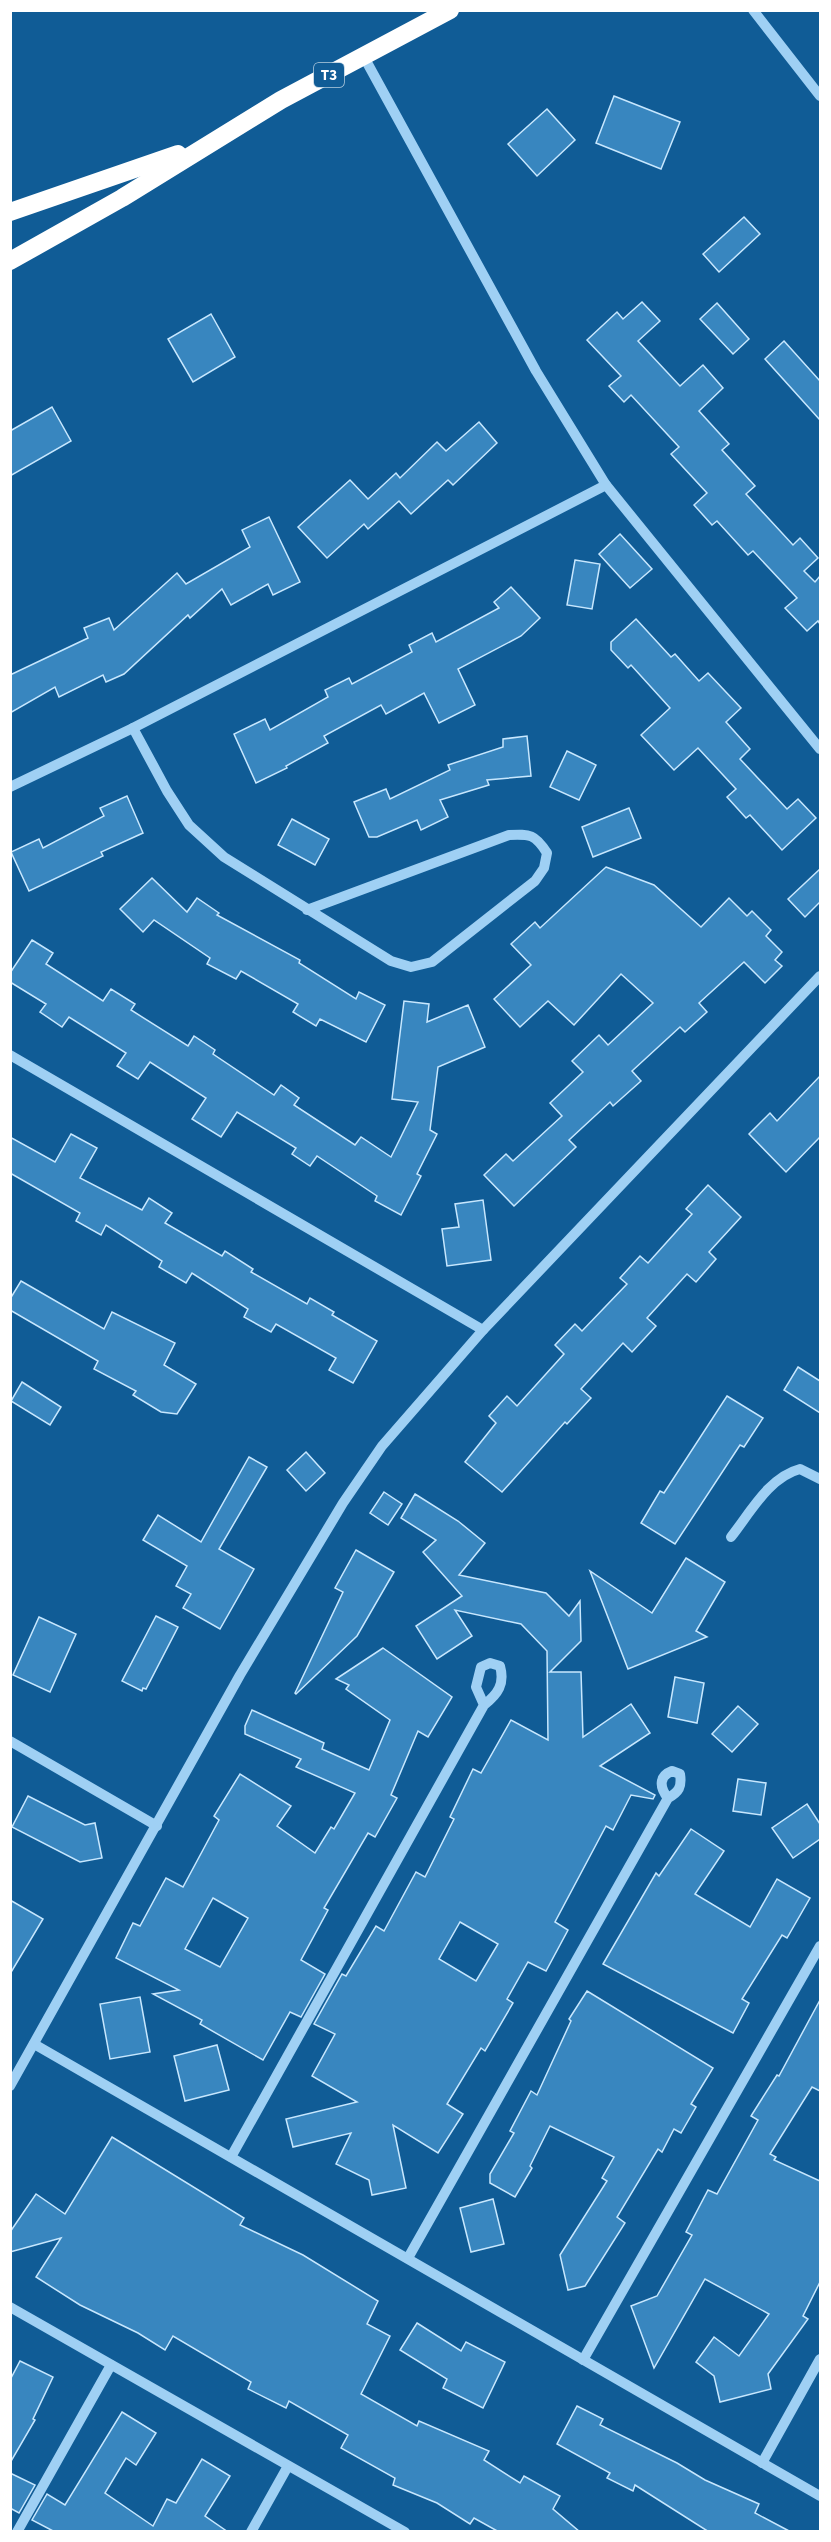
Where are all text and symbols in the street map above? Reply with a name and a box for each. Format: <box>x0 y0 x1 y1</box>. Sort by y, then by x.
road number: T3 <box>314 63 344 87</box>

